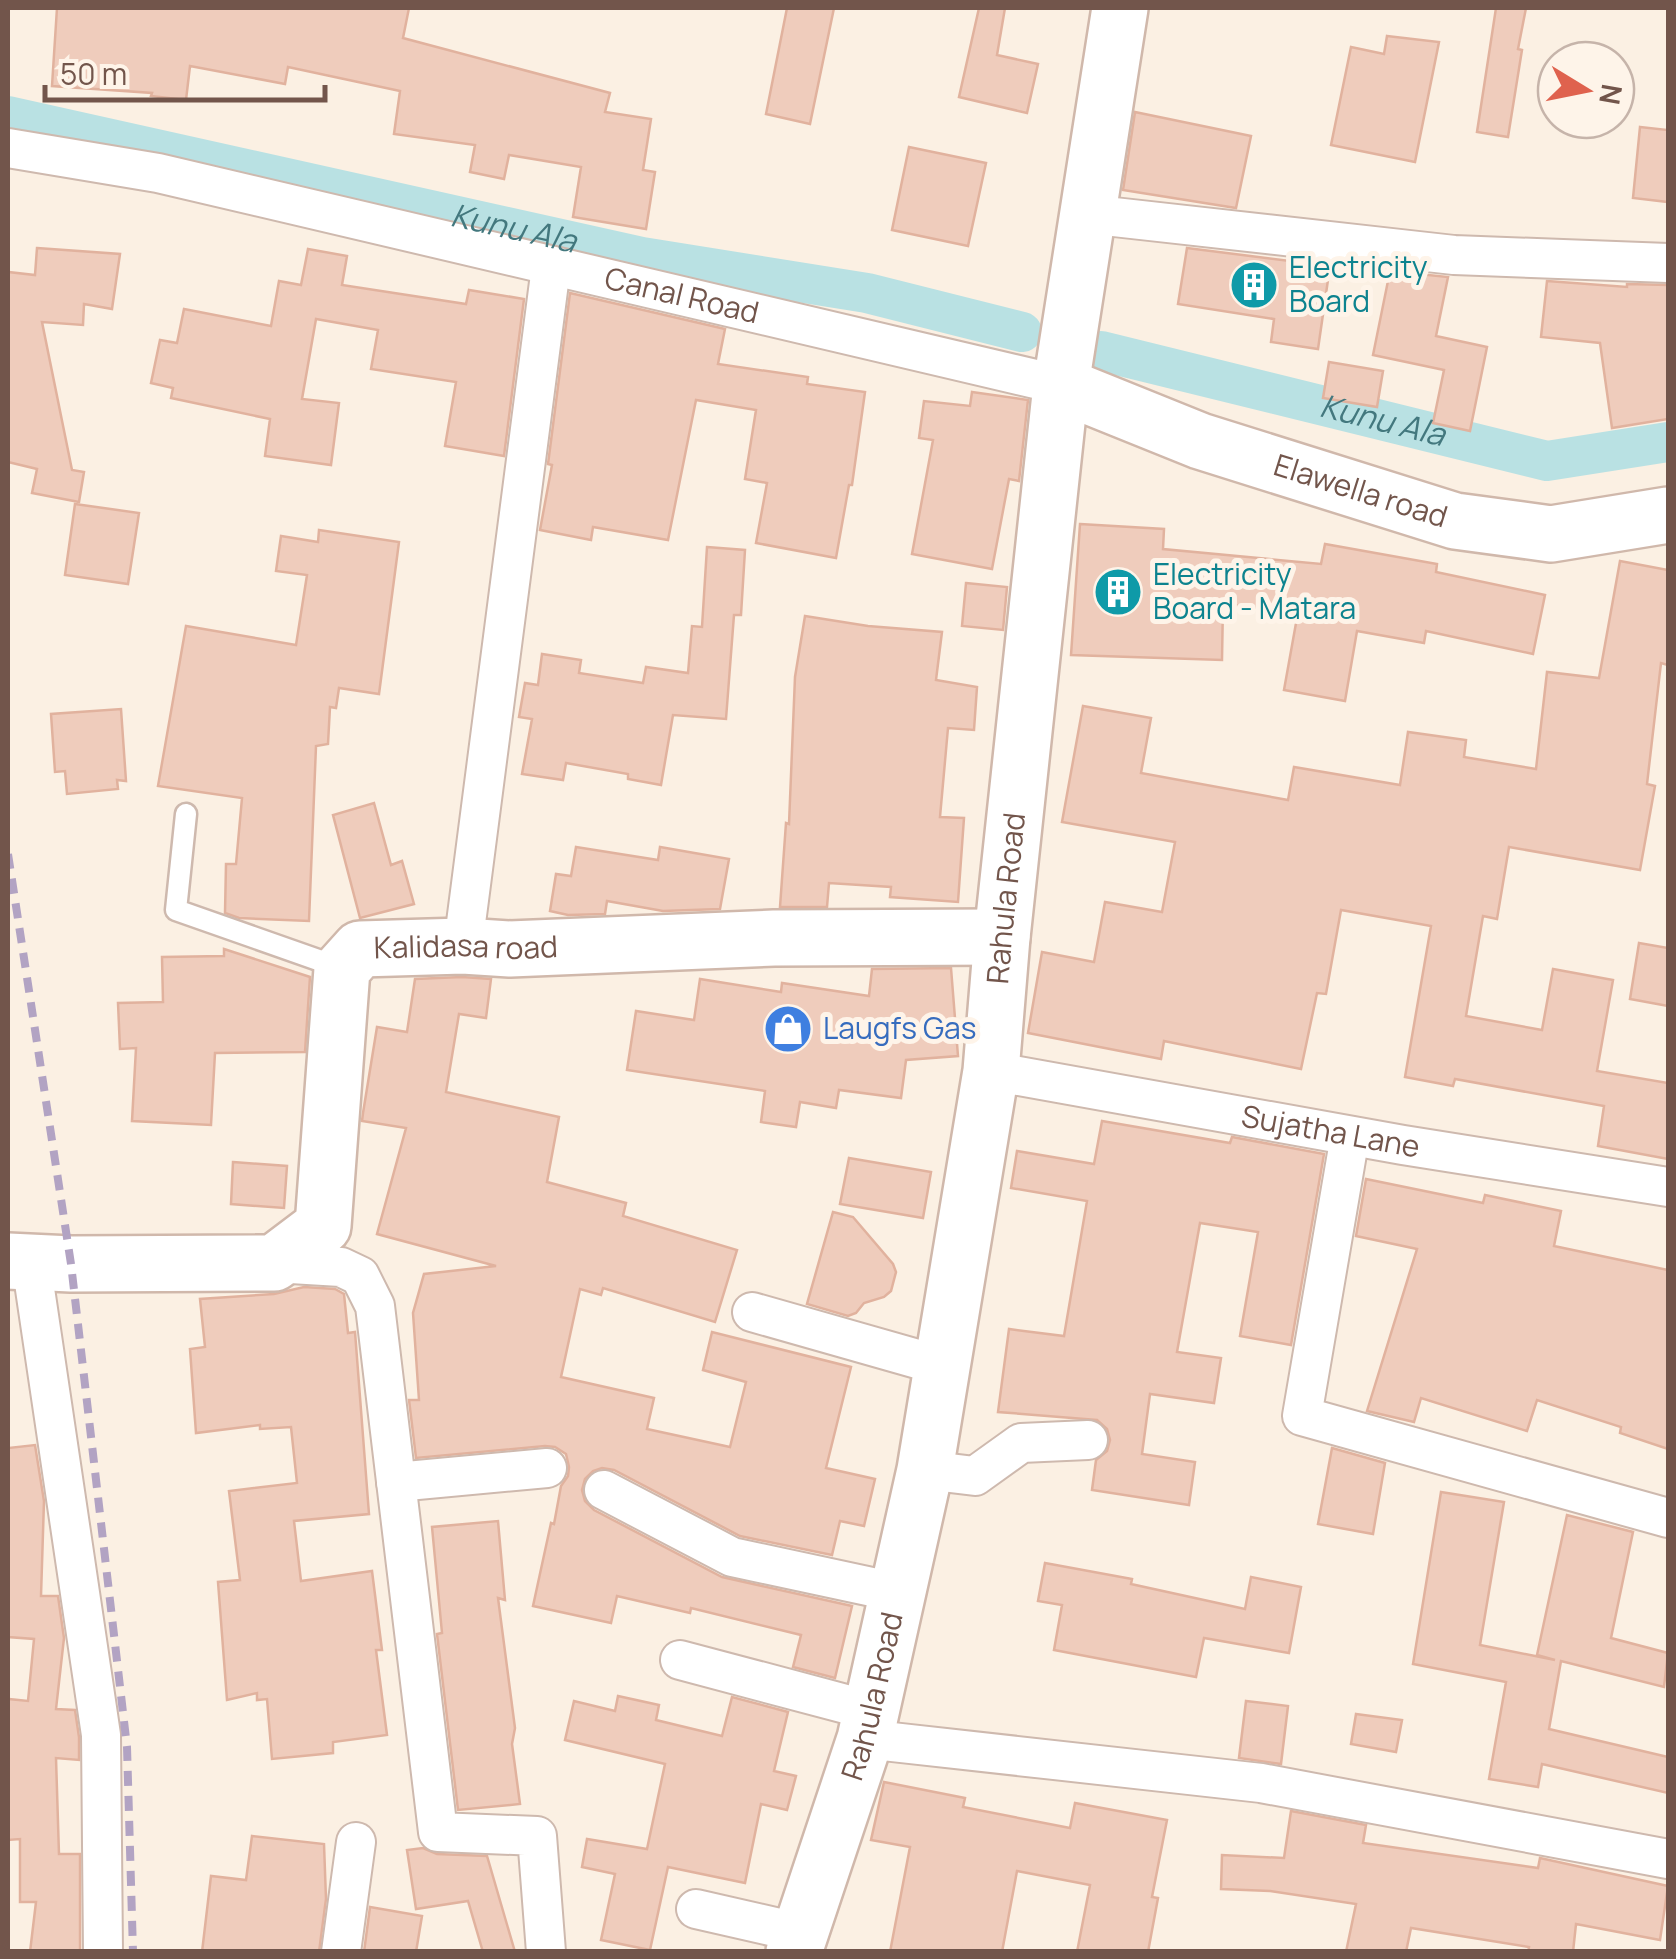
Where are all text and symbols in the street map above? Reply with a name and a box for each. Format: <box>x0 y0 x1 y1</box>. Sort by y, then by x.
scale bar <box>45 40 325 102</box>
north arrow <box>1536 40 1636 140</box>
text: 50 m <box>60 53 127 94</box>
text: N <box>1591 81 1632 108</box>
water label: Kunu Ala <box>447 192 583 263</box>
place label: Electricity Board <box>1289 246 1428 321</box>
street label: Canal Road <box>601 257 763 332</box>
building icon: Electricity Board <box>1228 259 1280 311</box>
water label: Kunu Ala <box>1316 383 1452 457</box>
street label: Elawella road <box>1269 443 1453 536</box>
place label: Electricity Board - Matara <box>1153 553 1356 628</box>
building icon: Electricity Board - Matara <box>1092 566 1144 618</box>
street label: Rahula Road <box>976 810 1034 985</box>
street label: Kalidasa road <box>373 924 559 968</box>
shop icon: Laugfs Gas <box>762 1003 814 1055</box>
place label: Laugfs Gas <box>823 1007 977 1048</box>
street label: Sujatha Lane <box>1238 1094 1423 1166</box>
street label: Rahula Road <box>831 1608 912 1785</box>

